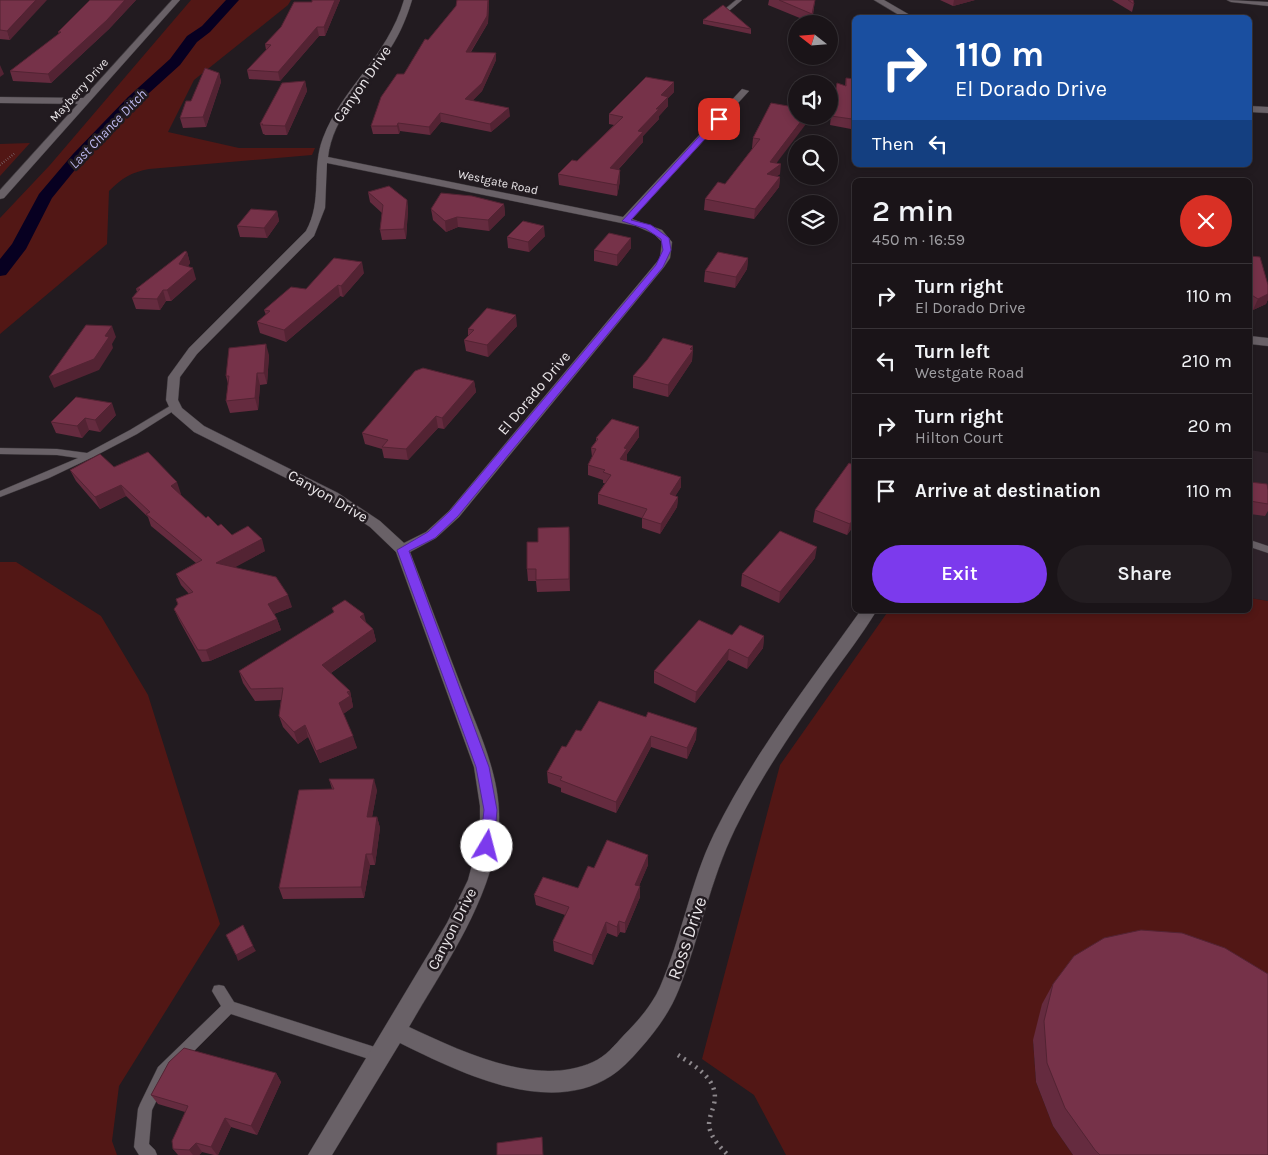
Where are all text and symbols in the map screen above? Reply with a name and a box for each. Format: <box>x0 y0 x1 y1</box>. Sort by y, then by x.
north arrow <box>788 15 838 65</box>
map controls <box>788 15 838 245</box>
text: 110 m <box>955 34 1044 75</box>
icon: right <box>872 35 937 100</box>
street label: Canyon Drive <box>329 42 395 126</box>
street label: Mayberry Drive <box>47 55 111 125</box>
button: sound <box>788 75 838 125</box>
text: El Dorado Drive <box>955 76 1107 102</box>
water label: Last Chance Ditch <box>66 86 150 172</box>
pin <box>698 98 740 140</box>
icon: arrive <box>705 105 733 133</box>
icon: left <box>924 130 952 158</box>
text: Then <box>872 133 914 155</box>
button: search <box>788 135 838 185</box>
street label: Westgate Road <box>457 167 539 197</box>
text: 2 min <box>872 193 954 229</box>
button: layers <box>788 195 838 245</box>
button: close <box>1180 195 1232 247</box>
text: 450 m · 16:59 <box>872 230 965 249</box>
text: Turn right <box>915 276 1004 298</box>
icon: right <box>872 282 900 310</box>
text: 110 m <box>1186 285 1232 307</box>
text: El Dorado Drive <box>915 298 1026 317</box>
text: Turn left <box>915 341 990 363</box>
icon: left <box>872 347 900 375</box>
street label: El Dorado Drive <box>494 348 574 438</box>
text: 210 m <box>1181 350 1232 372</box>
text: Westgate Road <box>915 363 1024 382</box>
text: Turn right <box>915 406 1004 428</box>
icon: right <box>872 412 900 440</box>
text: 20 m <box>1187 415 1232 437</box>
text: Hilton Court <box>915 428 1003 447</box>
street label: Canyon Drive <box>285 466 371 526</box>
icon: arrive <box>872 477 900 505</box>
text: Arrive at destination <box>915 480 1101 502</box>
text: 110 m <box>1186 480 1232 502</box>
button: Exit <box>872 545 1047 603</box>
button: Share <box>1057 545 1232 603</box>
position arrow <box>460 819 512 871</box>
street label: Canyon Drive <box>424 885 480 973</box>
street label: Ross Drive <box>663 894 711 982</box>

